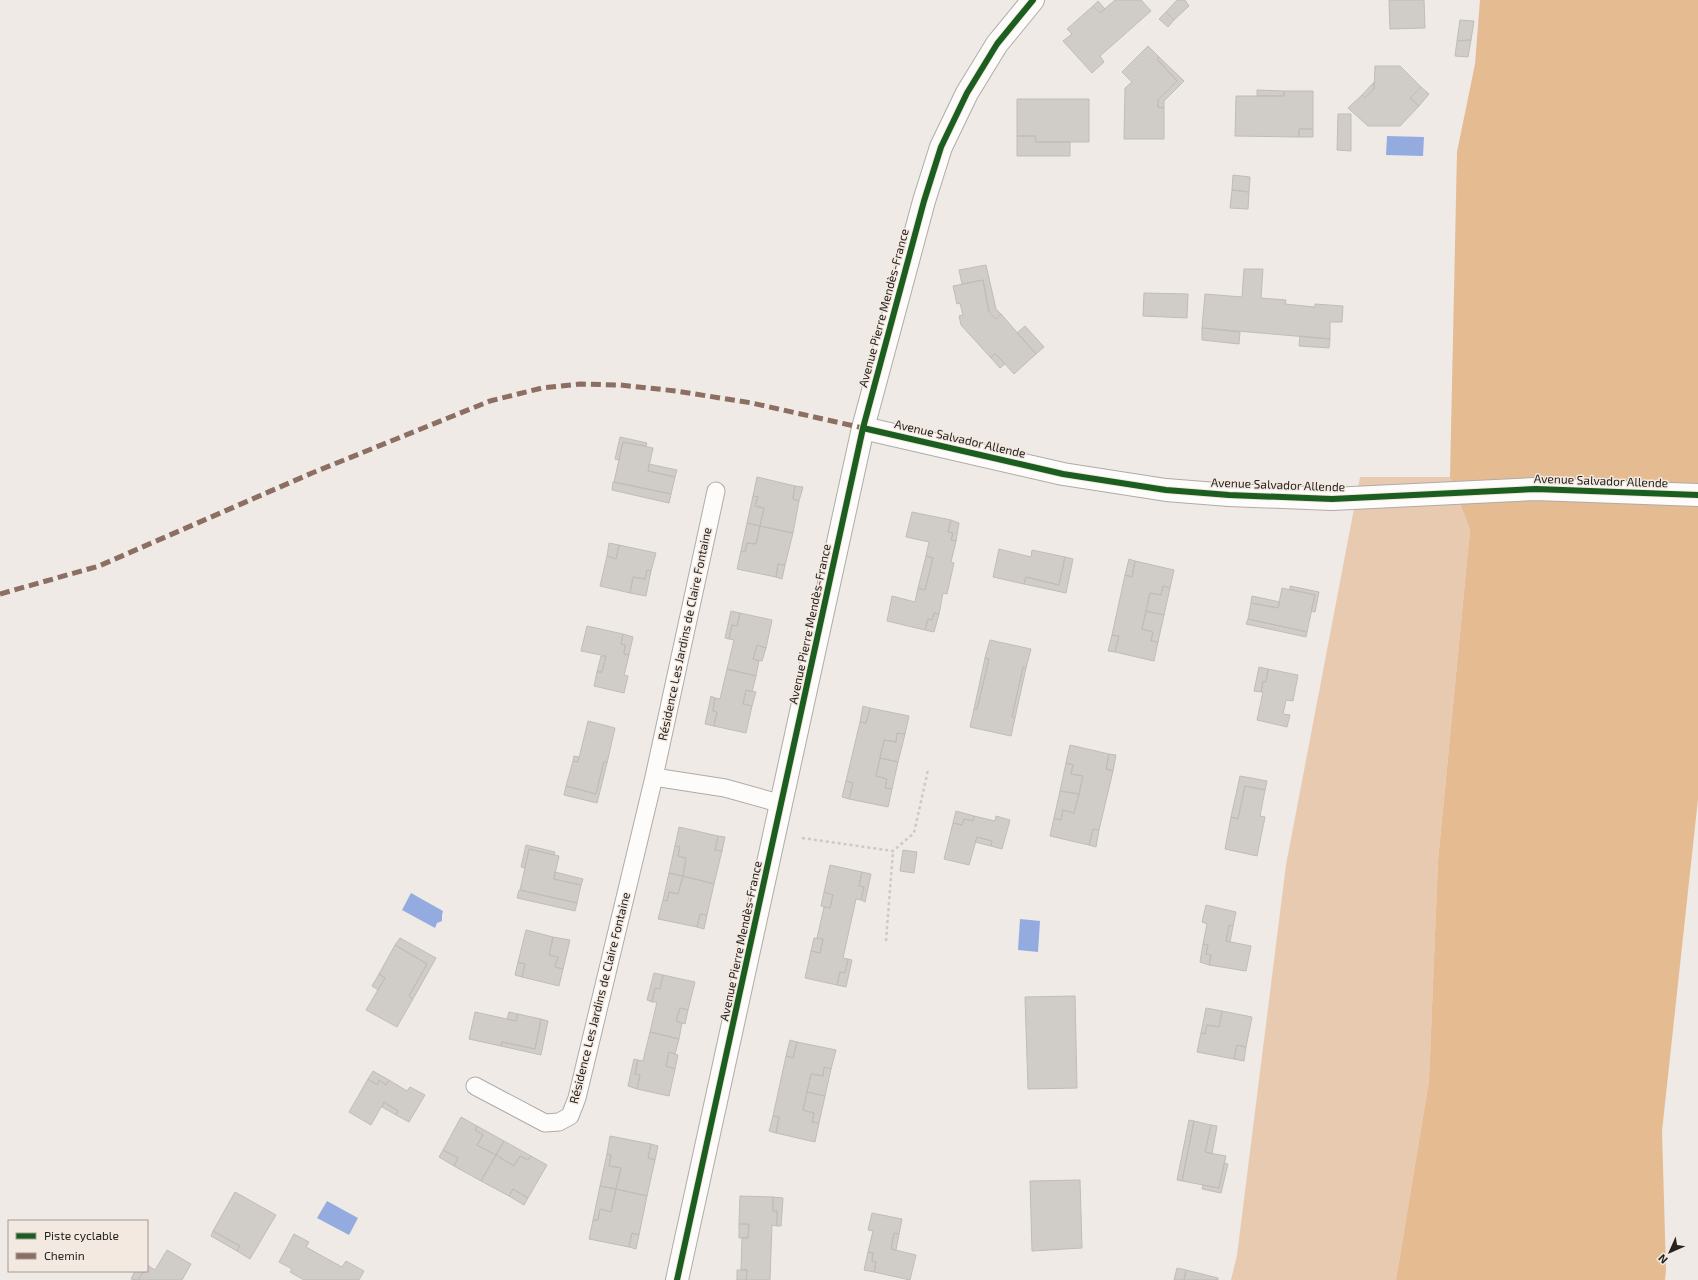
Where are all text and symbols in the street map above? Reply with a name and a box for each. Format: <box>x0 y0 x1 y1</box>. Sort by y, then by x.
street label: Avenue Pierre Mendès-France <box>855 227 911 389</box>
street label: Avenue Salvador Allende <box>893 416 1027 460</box>
street label: Avenue Salvador Allende <box>1534 471 1668 489</box>
street label: Avenue Salvador Allende <box>1211 475 1345 493</box>
street label: Résidence Les Jardins de Claire Fontaine <box>655 526 713 742</box>
street label: Avenue Pierre Mendès-France <box>785 542 833 705</box>
street label: Avenue Pierre Mendès-France <box>716 859 764 1022</box>
street label: Résidence Les Jardins de Claire Fontaine <box>566 891 632 1105</box>
legend <box>8 1220 148 1272</box>
text: Piste cyclable <box>44 1228 119 1242</box>
north arrow <box>1650 1232 1690 1272</box>
text: Chemin <box>44 1248 85 1262</box>
text: N <box>1655 1252 1670 1267</box>

